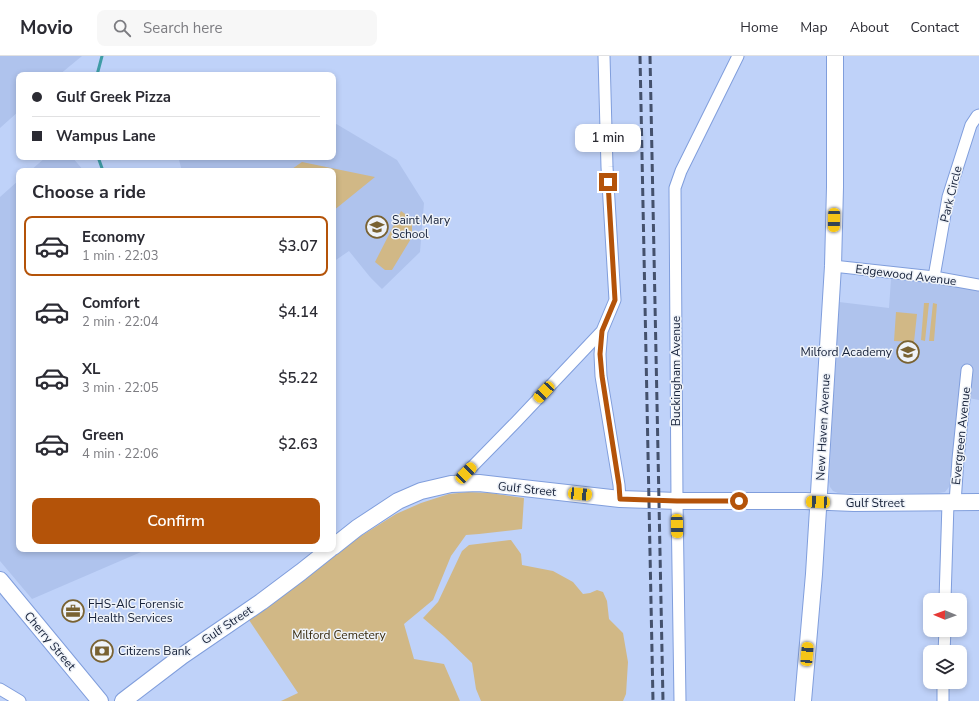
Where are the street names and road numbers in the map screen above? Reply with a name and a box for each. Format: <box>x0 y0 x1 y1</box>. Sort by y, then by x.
street label: Park Circle <box>936 164 966 224</box>
street label: Edgewood Avenue <box>855 261 957 289</box>
street label: Buckingham Avenue <box>668 316 684 426</box>
street label: New Haven Avenue <box>812 373 834 481</box>
street label: Evergreen Avenue <box>948 386 974 486</box>
street label: Gulf Street <box>497 478 558 500</box>
street label: Gulf Street <box>846 495 905 511</box>
street label: Gulf Street <box>198 602 256 648</box>
street label: Cherry Street <box>21 608 80 674</box>

